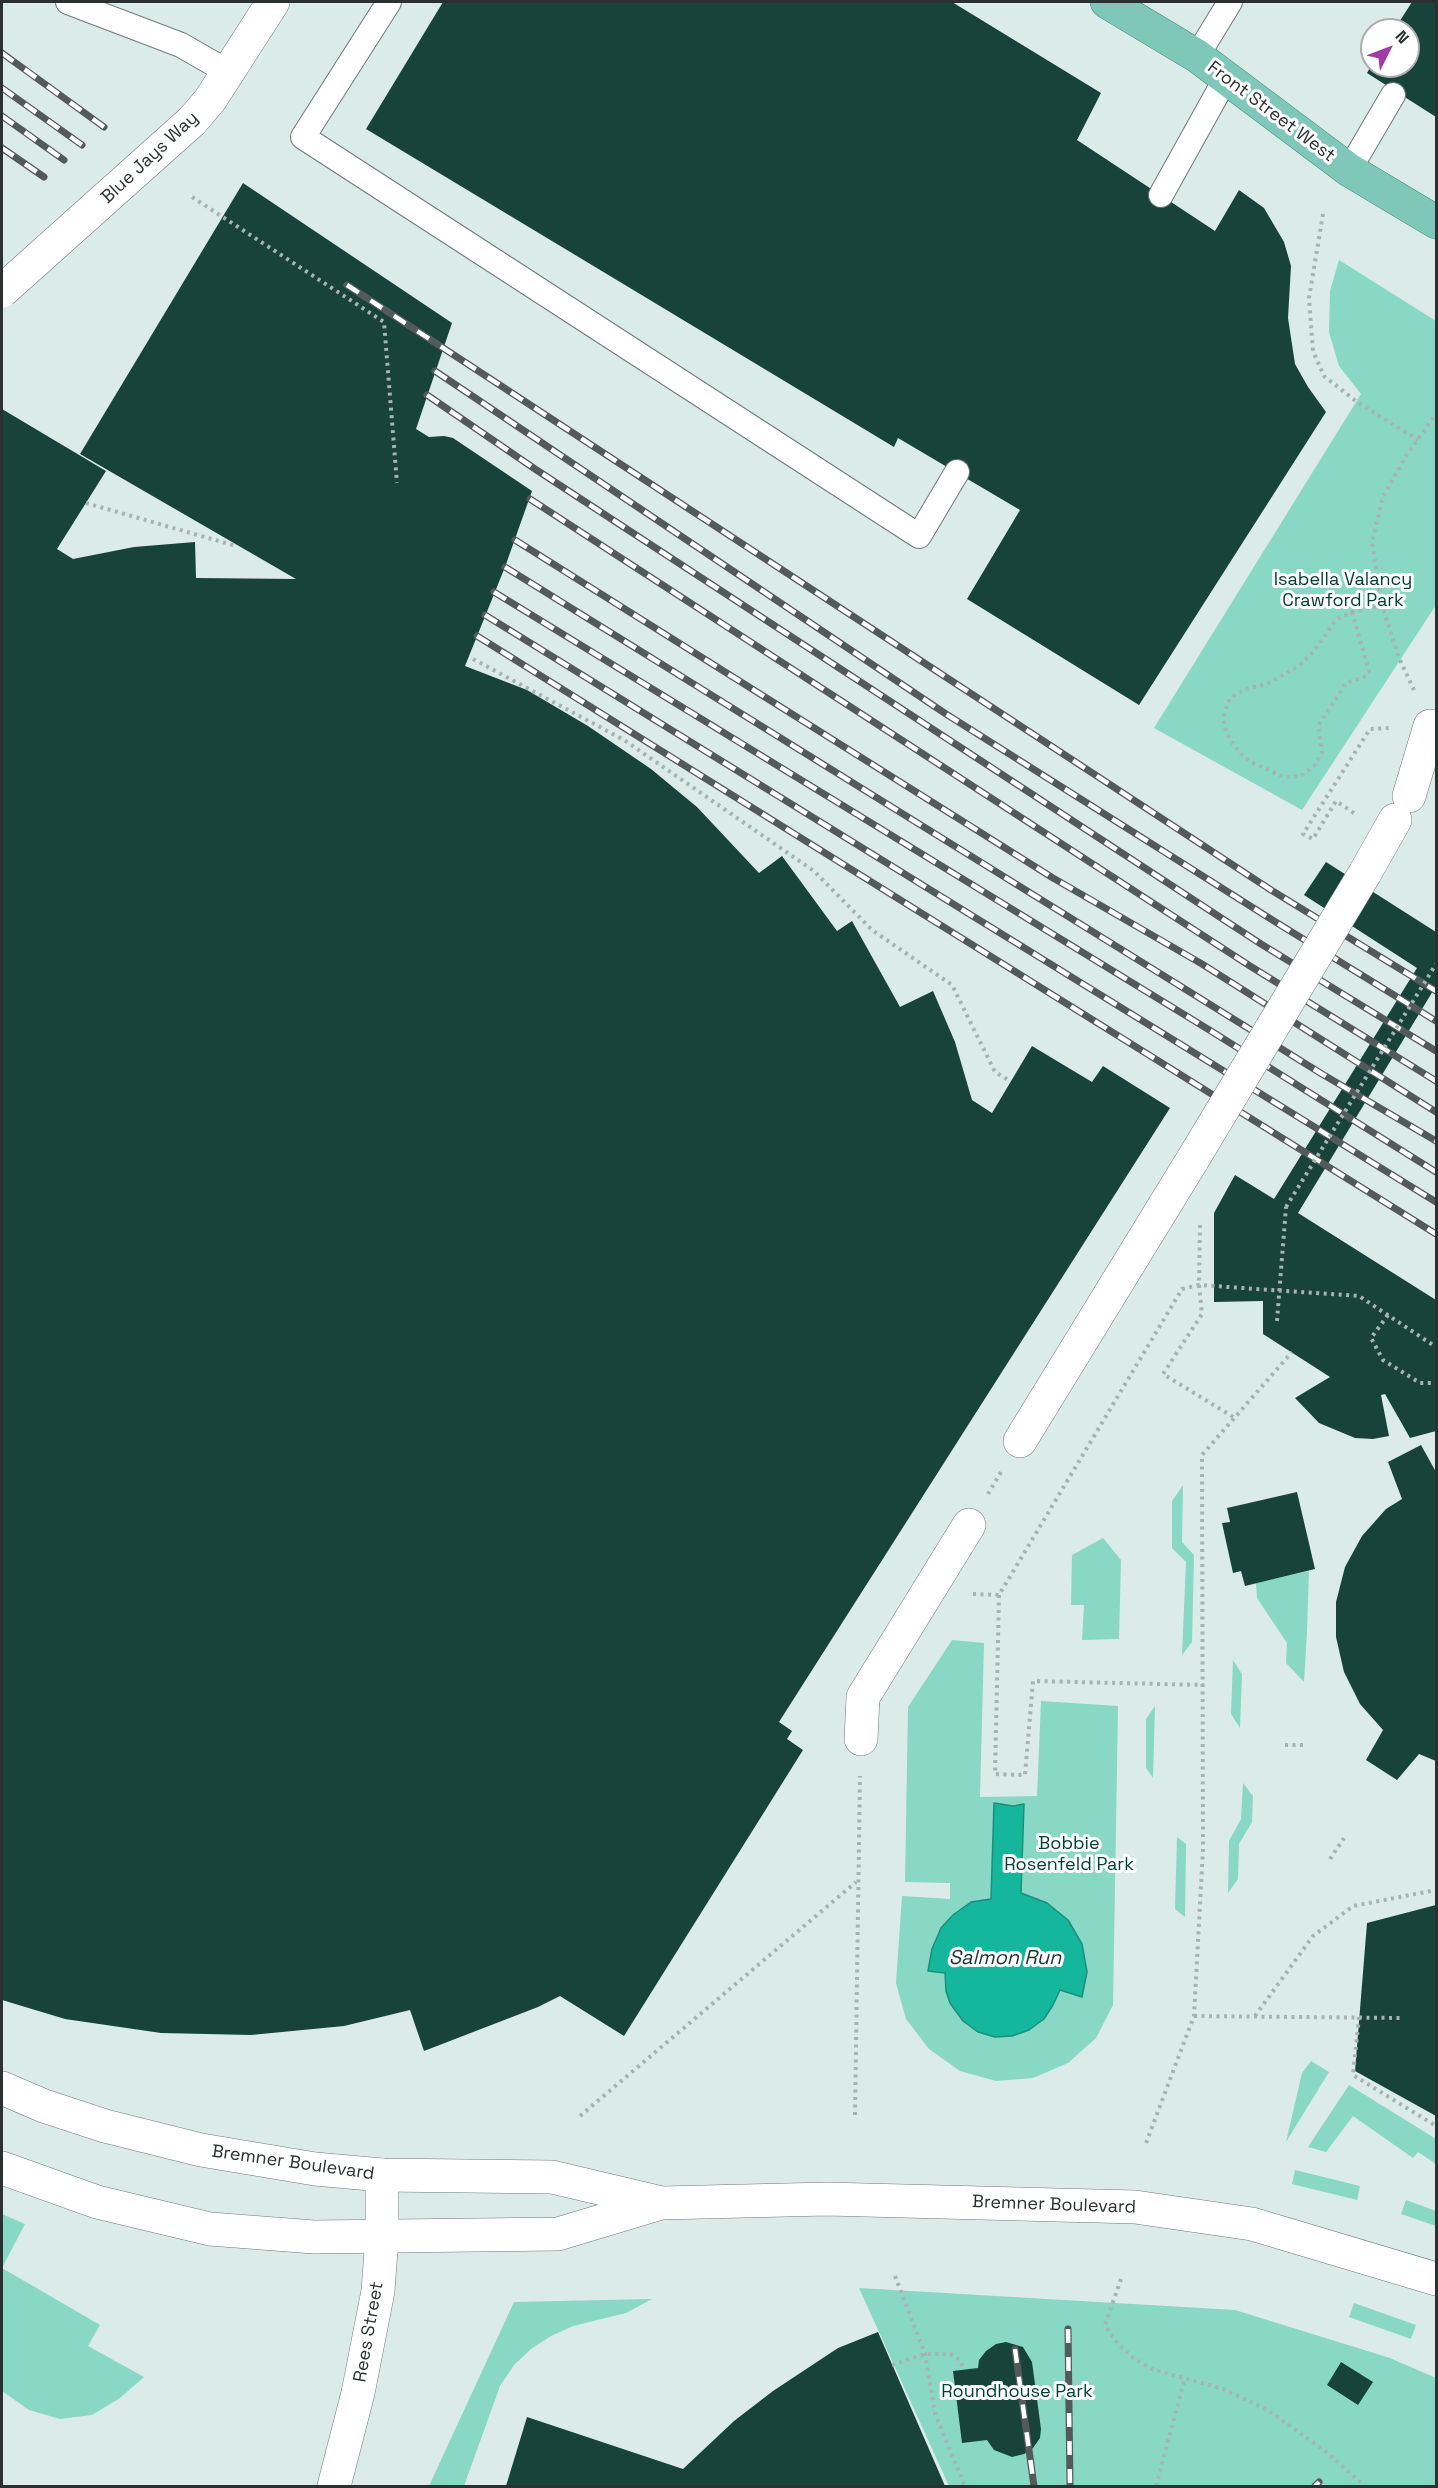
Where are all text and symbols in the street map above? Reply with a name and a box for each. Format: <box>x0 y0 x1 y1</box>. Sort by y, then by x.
north arrow <box>1360 18 1420 78</box>
text: N <box>1391 26 1414 48</box>
street label: Front Street West <box>1203 57 1339 167</box>
street label: Blue Jays Way <box>97 108 203 208</box>
park label: Isabella Valancy Crawford Park <box>1274 569 1412 612</box>
park label: Bobbie Rosenfeld Park <box>1004 1833 1134 1876</box>
water label: Salmon Run <box>949 1947 1061 1971</box>
street label: Bremner Boulevard <box>210 2141 376 2185</box>
street label: Bremner Boulevard <box>972 2191 1136 2219</box>
street label: Rees Street <box>350 2280 388 2384</box>
park label: Roundhouse Park <box>941 2381 1093 2403</box>

